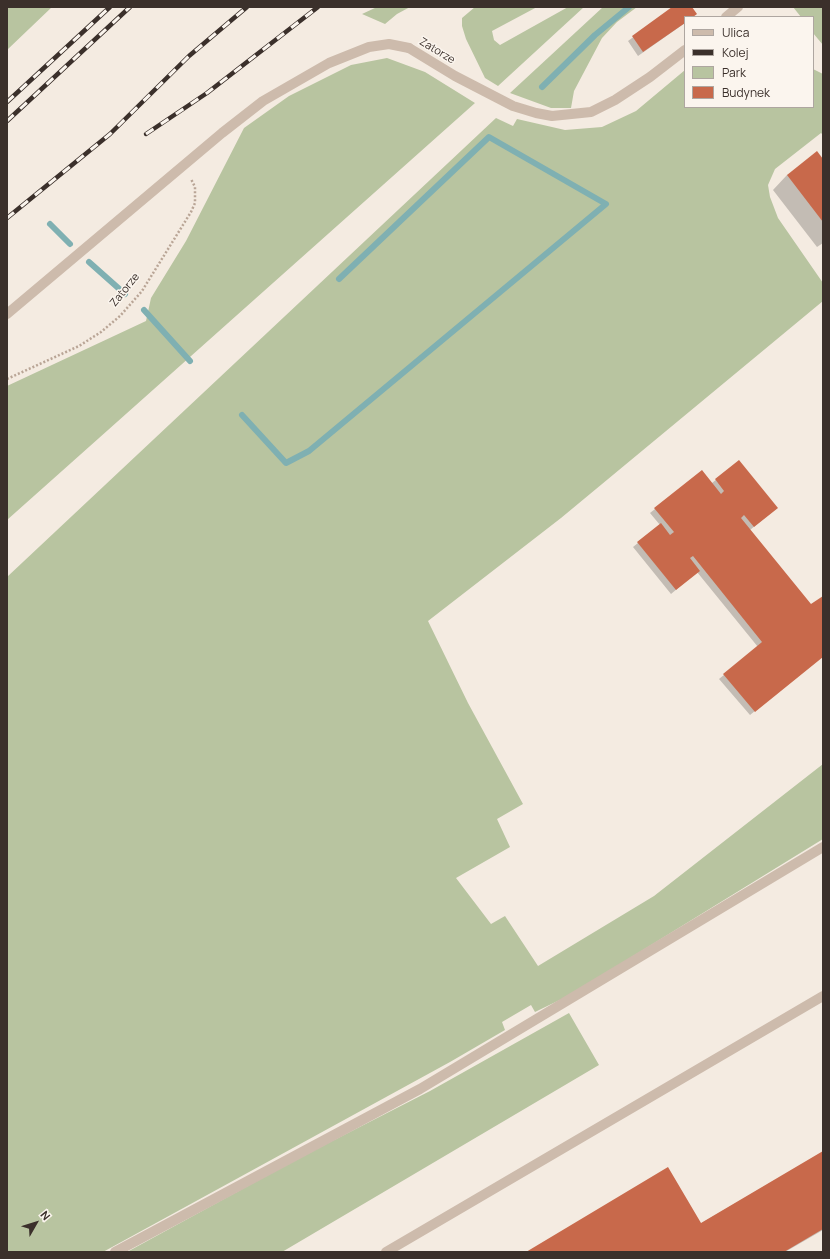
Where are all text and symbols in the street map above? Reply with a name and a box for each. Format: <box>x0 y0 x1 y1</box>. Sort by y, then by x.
legend <box>684 16 814 108</box>
text: Ulica <box>722 24 749 41</box>
street label: Zatorze <box>417 35 457 67</box>
text: Kolej <box>722 44 749 61</box>
text: Park <box>722 64 746 81</box>
text: Budynek <box>722 84 770 101</box>
street label: Zatorze <box>107 271 143 309</box>
north arrow <box>16 1203 56 1243</box>
text: N <box>37 1207 54 1223</box>

